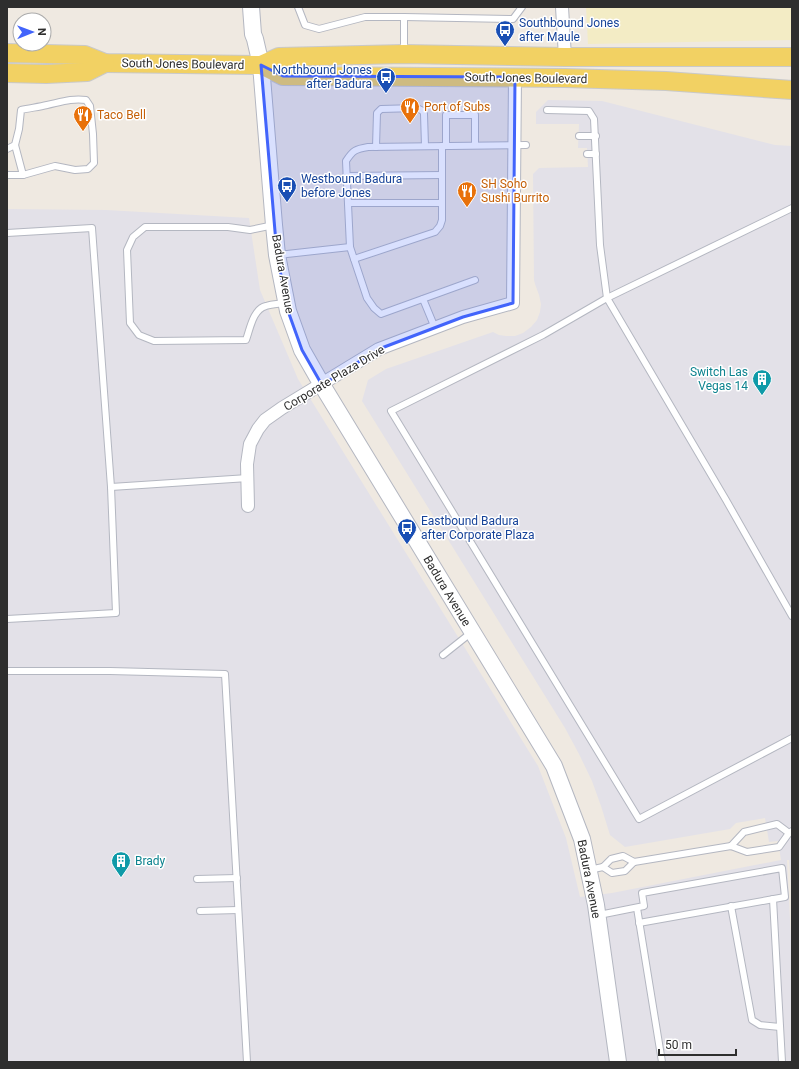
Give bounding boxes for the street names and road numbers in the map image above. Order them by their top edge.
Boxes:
street label: South Jones Boulevard [121,56,245,72]
street label: South Jones Boulevard [464,70,588,86]
street label: Badura Avenue [269,233,297,315]
street label: Corporate Plaza Drive [281,342,387,414]
street label: Badura Avenue [420,553,474,629]
street label: Badura Avenue [574,838,604,920]

